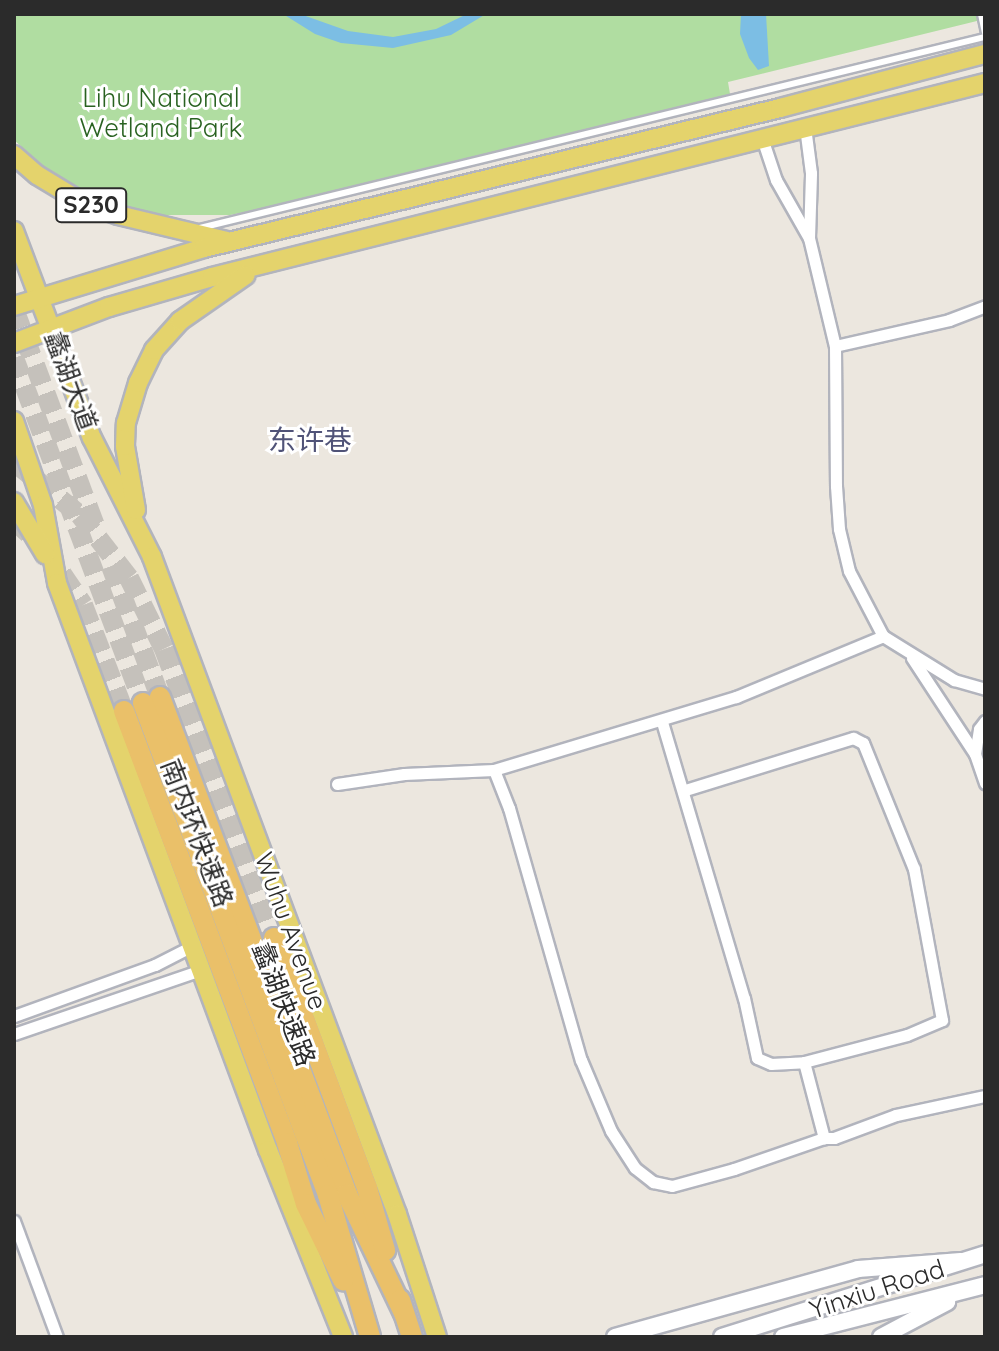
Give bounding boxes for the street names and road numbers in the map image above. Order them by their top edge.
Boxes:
road number: S230 [55,185,127,225]
street label: 蠡湖大道 [39,327,103,435]
street label: 南内环快速路 [154,755,240,911]
street label: Wuhu Avenue [248,848,334,1014]
street label: 蠡湖快速路 [246,938,322,1070]
street label: Yinxiu Road [806,1253,948,1325]

